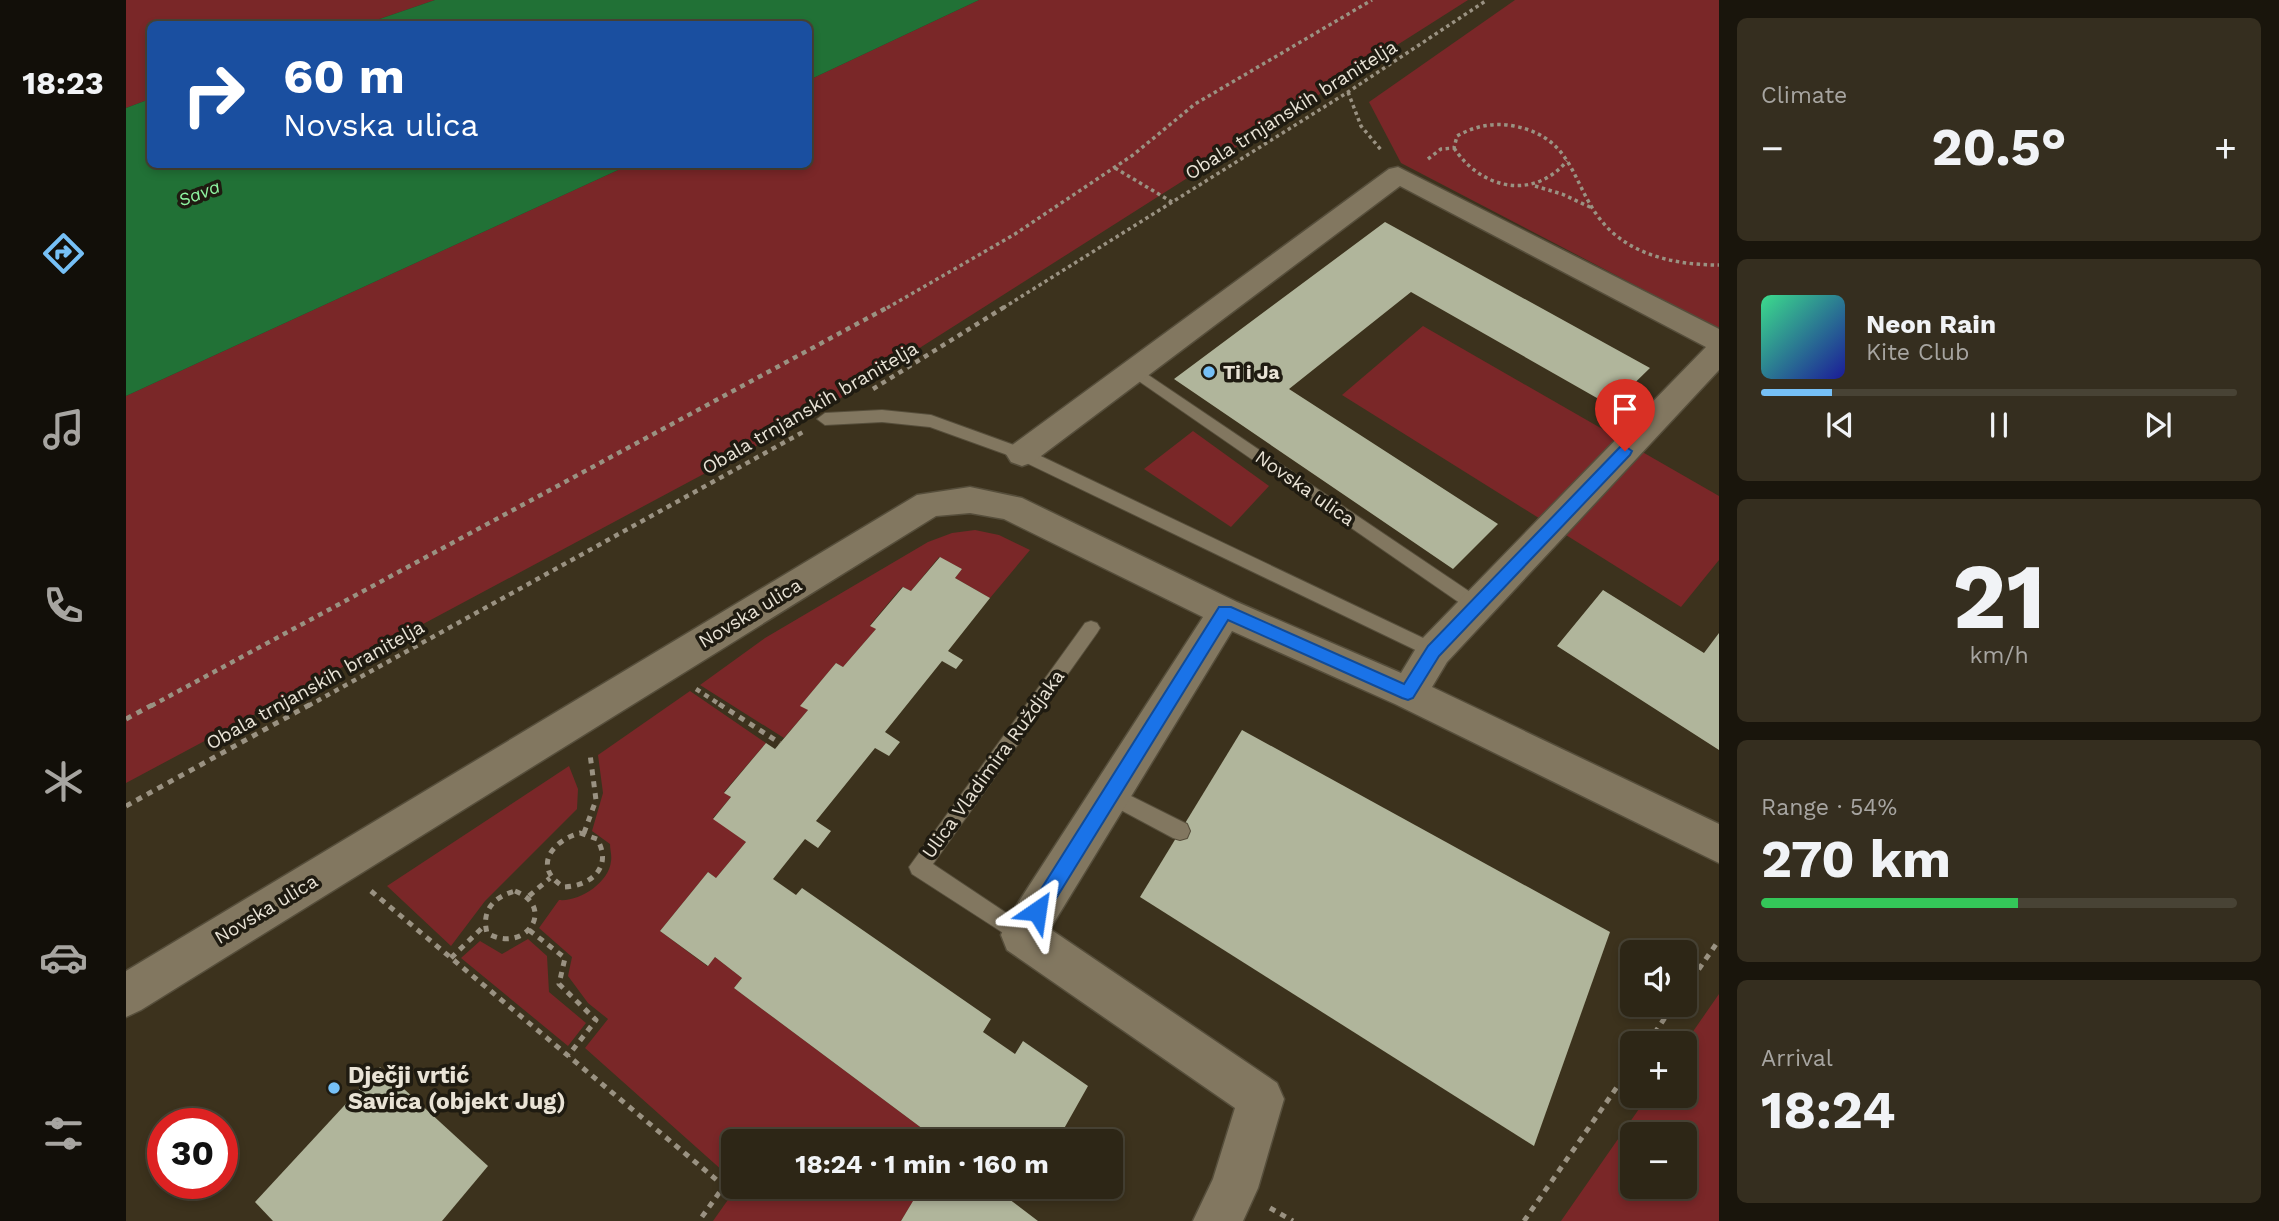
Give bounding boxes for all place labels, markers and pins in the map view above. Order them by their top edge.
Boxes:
place label: Ti i Ja [1223,361,1279,384]
marker: Ti i Ja [1201,364,1217,380]
pin [1595,379,1655,451]
place label: Dječji vrtić Savica (objekt Jug) [348,1062,566,1115]
marker: Dječji vrtić Savica (objekt Jug) [326,1080,342,1096]

